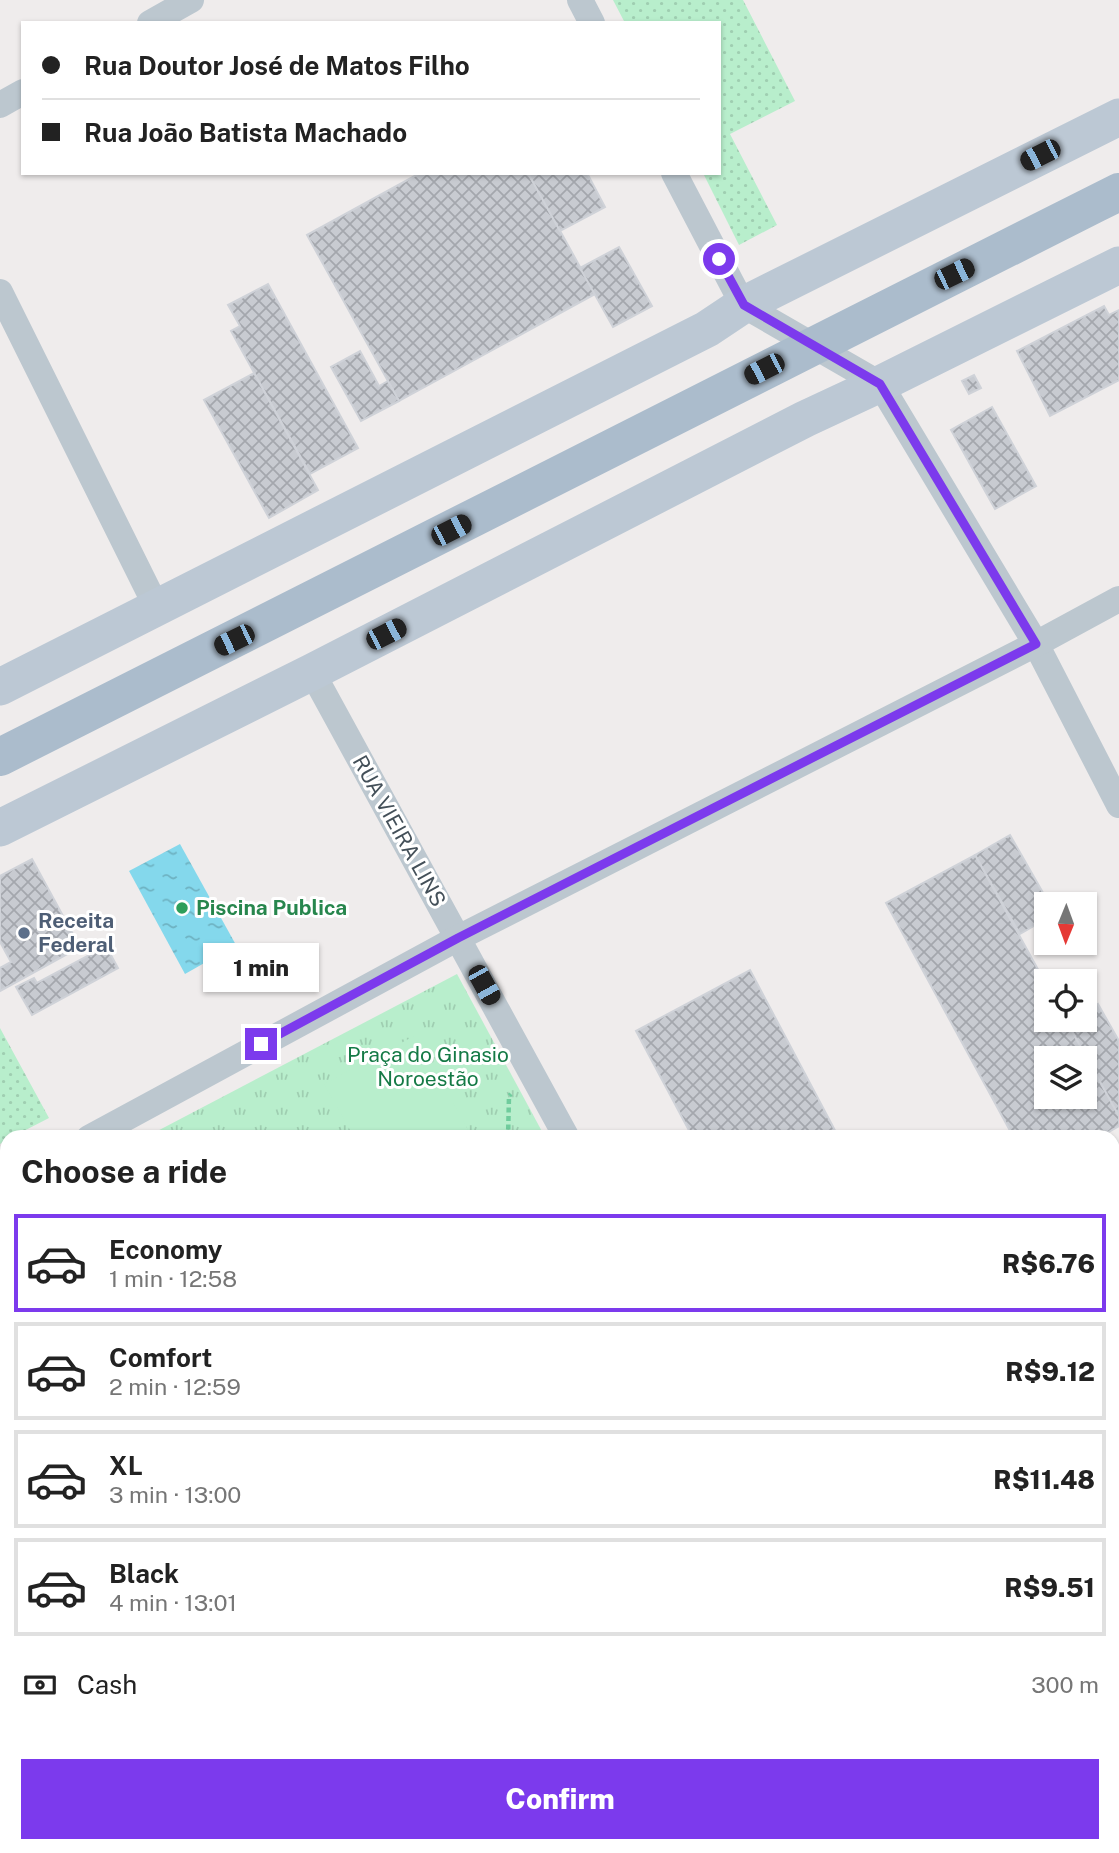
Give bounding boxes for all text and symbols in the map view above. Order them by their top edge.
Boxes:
text: Rua Doutor José de Matos Filho [84,50,470,81]
text: Rua João Batista Machado [84,117,407,148]
car [1017,136,1064,174]
route start [703,243,735,275]
car [931,255,978,293]
car [741,350,788,388]
car [428,511,475,549]
car [363,615,410,653]
car [211,621,258,659]
street label: RUA VIEIRA LINS [348,751,451,911]
north arrow [1034,892,1097,956]
map controls [1034,892,1097,1109]
place label: Piscina Publica [196,895,347,920]
marker: Piscina Publica [174,900,190,916]
place label: Receita Federal [38,908,115,957]
marker: Receita Federal [16,925,32,941]
callout: 1 min [203,942,319,992]
text: 1 min [233,954,289,981]
car [465,962,504,1008]
button: locate [1034,969,1097,1032]
route end [245,1028,277,1060]
park label: Praça do Ginasio Noroestão [347,1042,509,1091]
button: layers [1034,1046,1097,1109]
text: Choose a ride [21,1153,227,1190]
icon: car [25,1232,88,1295]
text: Economy [109,1234,222,1265]
text: R$6.76 [1002,1248,1095,1279]
text: 1 min · 12:58 [109,1265,237,1292]
icon: car [25,1340,88,1403]
text: Comfort [109,1342,212,1373]
text: R$9.12 [1005,1356,1095,1387]
text: 2 min · 12:59 [109,1373,241,1400]
icon: car [25,1448,88,1511]
text: XL [109,1450,143,1481]
text: R$11.48 [993,1464,1095,1495]
text: 3 min · 13:00 [109,1481,241,1508]
icon: car [25,1556,88,1619]
text: Black [109,1558,179,1589]
text: R$9.51 [1004,1572,1095,1603]
text: 4 min · 13:01 [109,1589,237,1616]
icon: cash [21,1666,59,1704]
text: Cash [77,1669,137,1700]
text: 300 m [1031,1671,1099,1698]
button: Confirm [21,1759,1099,1839]

